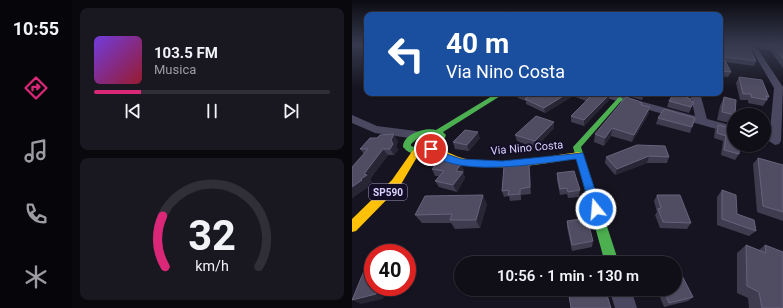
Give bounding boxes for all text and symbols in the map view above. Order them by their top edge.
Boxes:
text: 10:55 [13,18,59,39]
text: 40 m [446,27,509,60]
icon: left [380,28,432,80]
text: 103.5 FM [154,44,218,62]
text: Via Nino Costa [446,61,565,82]
text: Musica [154,62,196,77]
icon: directions [22,74,50,102]
icon: previous [122,100,144,122]
icon: pause [201,100,223,122]
icon: next [280,100,302,122]
map controls [727,108,771,152]
button: layers [727,108,771,152]
pin [414,132,448,166]
icon: music [22,137,50,165]
icon: arrive [420,138,442,160]
street label: Via Nino Costa [490,138,564,158]
road number: SP590 [369,184,407,200]
position arrow [575,188,617,230]
icon: phone [22,200,50,228]
text: 32 [188,211,236,260]
speed limit sign: 40 [364,244,416,296]
text: km/h [195,258,229,274]
icon: climate [22,263,50,291]
text: 10:56 · 1 min · 130 m [497,267,639,285]

